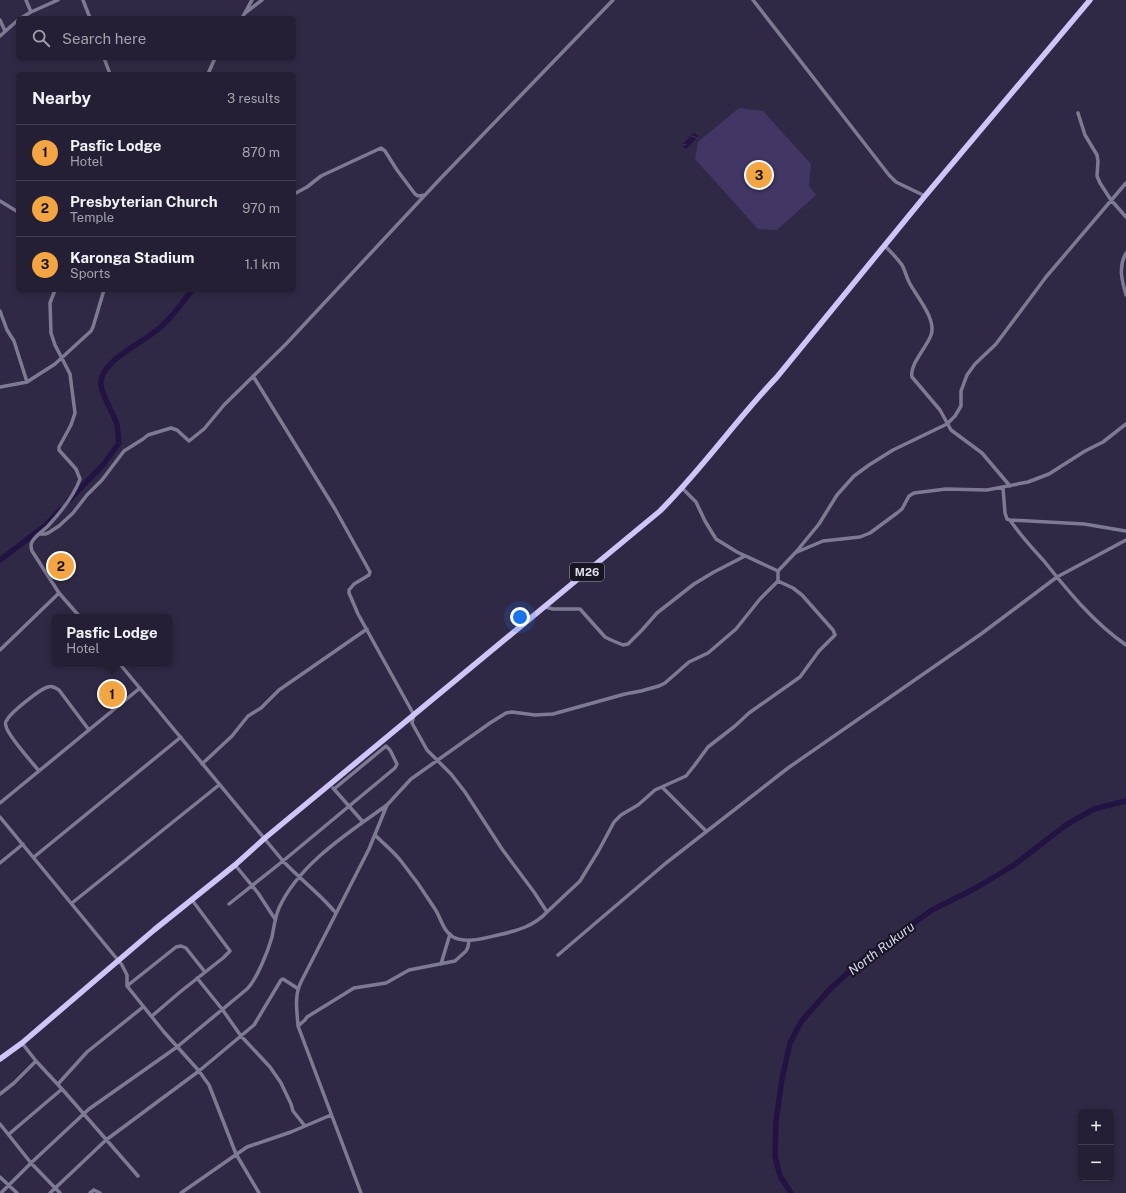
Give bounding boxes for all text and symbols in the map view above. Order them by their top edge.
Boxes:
search box [16,16,296,60]
icon: search [30,27,52,49]
text: Search here [62,30,146,47]
text: Nearby [32,88,91,108]
text: 3 results [227,91,280,106]
text: Pasfic Lodge [70,137,161,154]
text: 1 [42,145,48,160]
text: 870 m [242,145,280,160]
text: Hotel [70,154,103,169]
pin: 3 [746,160,772,190]
text: Presbyterian Church [70,193,218,210]
text: 2 [41,201,49,216]
text: 970 m [242,201,280,216]
text: Temple [70,210,114,225]
text: Karonga Stadium [70,249,194,266]
text: 3 [41,257,49,272]
text: 1.1 km [245,257,280,272]
text: Sports [70,266,110,281]
pin: 2 [48,551,74,581]
road number: M26 [570,563,604,581]
your location [510,607,530,627]
popup [52,614,172,666]
text: Pasfic Lodge [66,624,158,641]
text: Hotel [66,641,99,656]
pin: 1 [99,679,125,709]
water label: North Rukuru [845,919,917,978]
map controls [1078,1109,1114,1181]
button: + [1078,1109,1114,1145]
button: − [1078,1145,1114,1181]

